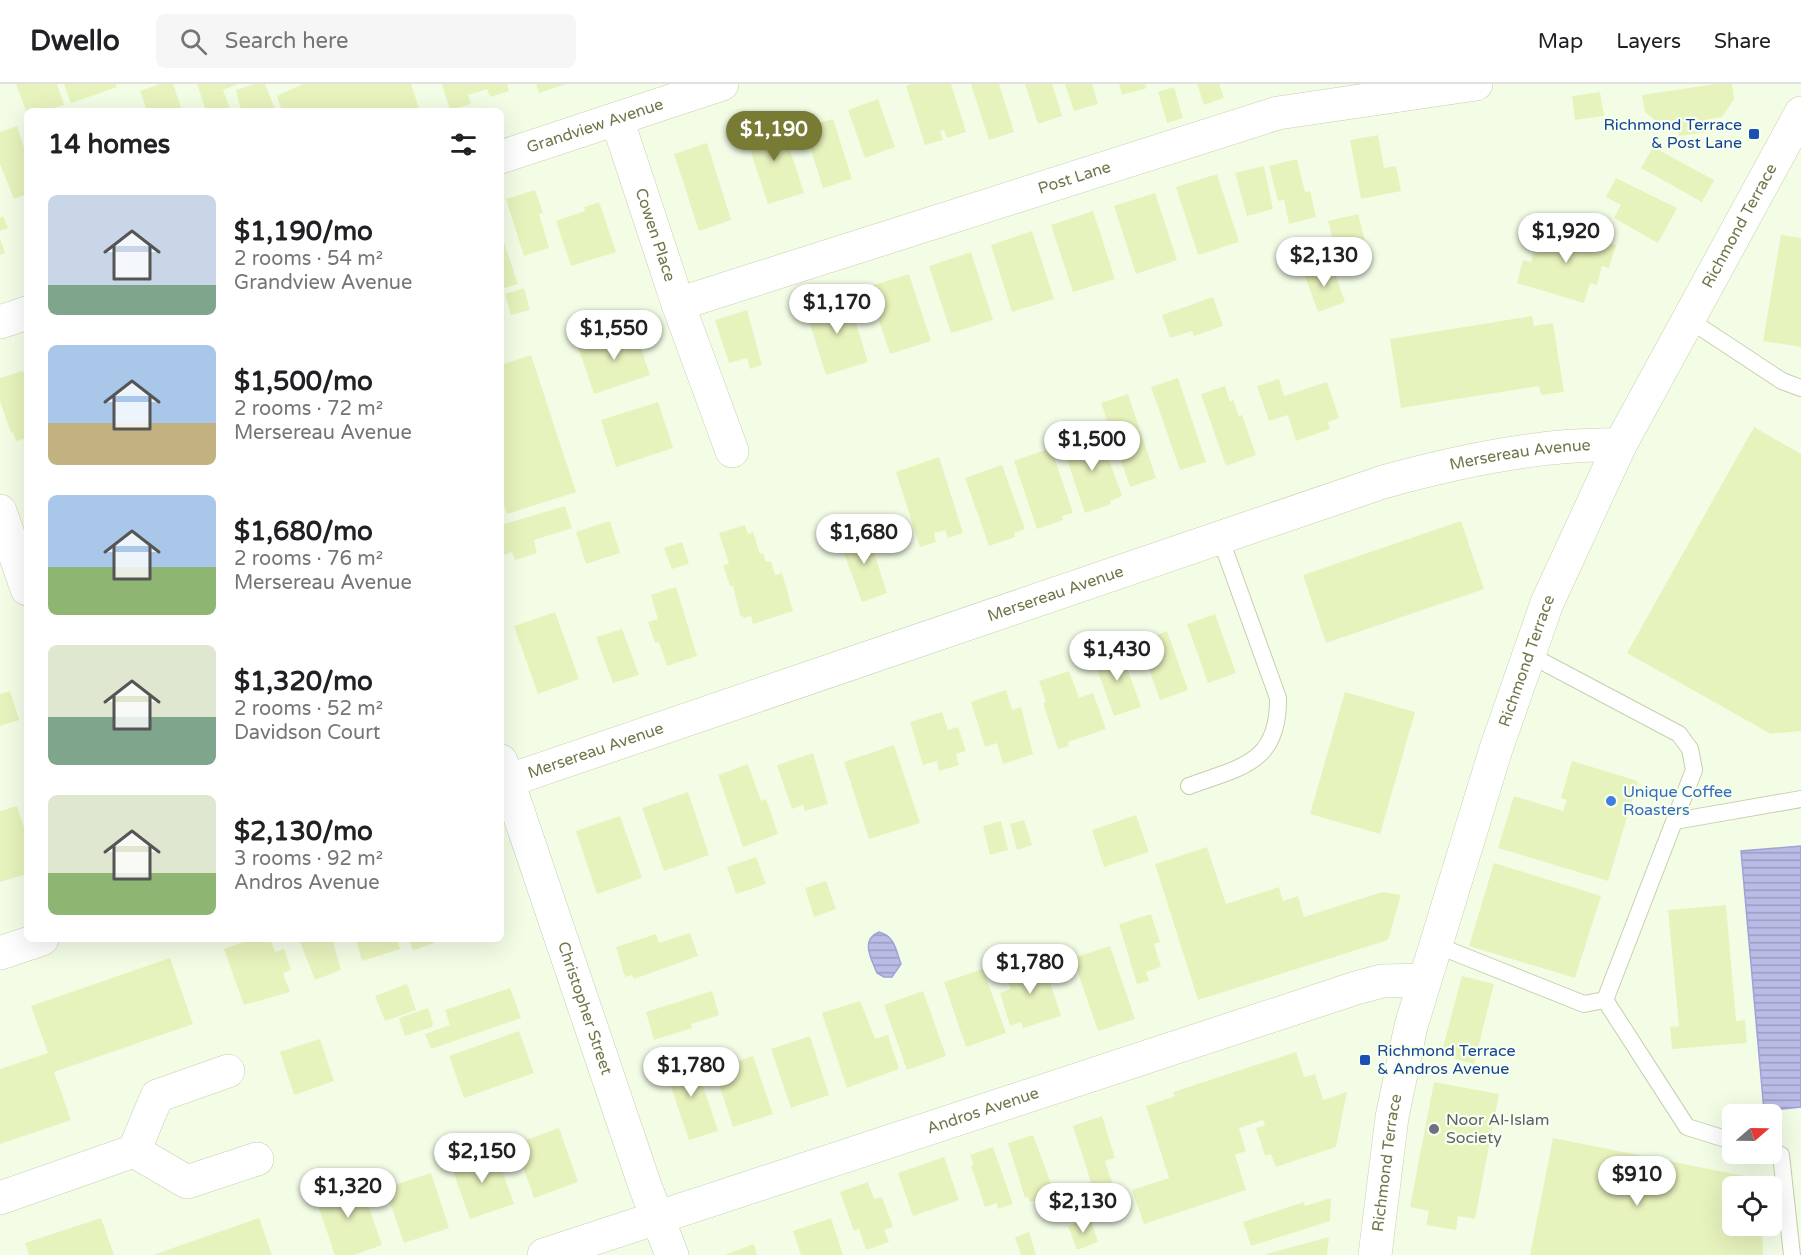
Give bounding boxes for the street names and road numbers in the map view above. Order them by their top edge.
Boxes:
street label: Grandview Avenue [524,94,666,158]
street label: Post Lane [1036,157,1113,199]
street label: Richmond Terrace [1697,160,1781,292]
street label: Cowen Place [630,186,680,284]
street label: Mersereau Avenue [1448,435,1591,475]
street label: Mersereau Avenue [985,561,1126,626]
street label: Richmond Terrace [1494,592,1559,730]
street label: Mersereau Avenue [525,718,666,783]
street label: Christopher Street [553,939,617,1077]
street label: Andros Avenue [924,1083,1041,1138]
street label: Richmond Terrace [1368,1092,1407,1233]

